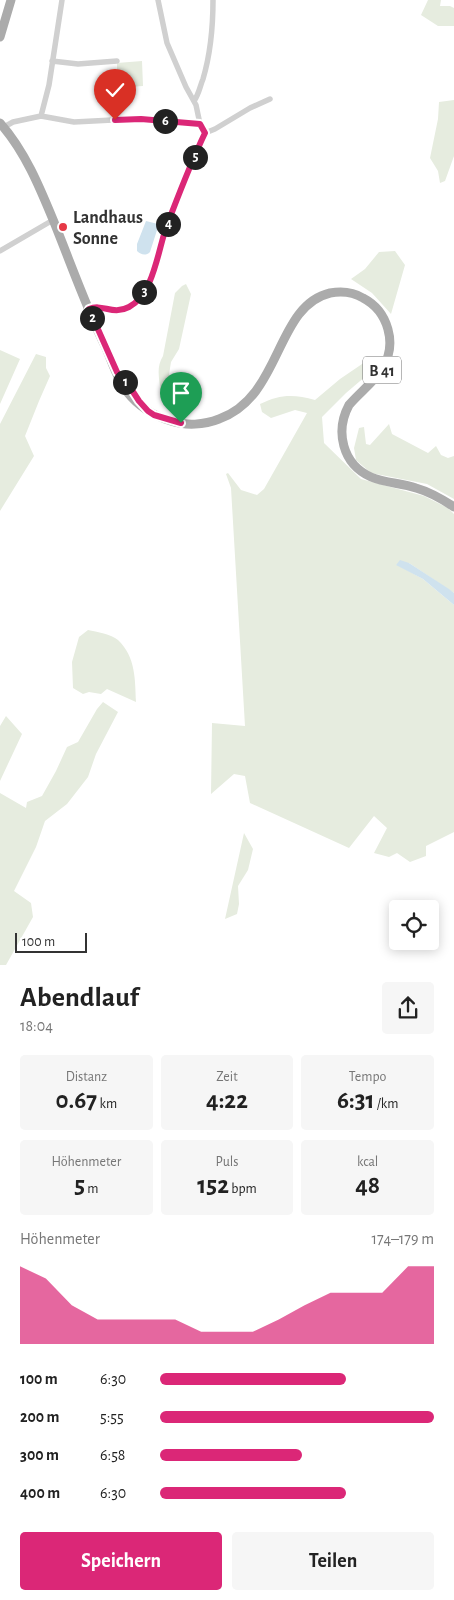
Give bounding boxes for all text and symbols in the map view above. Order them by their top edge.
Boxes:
pin [94,69,136,120]
icon: check [101,76,129,104]
pin: 6 [152,108,178,134]
text: 6 [162,114,169,128]
pin: 5 [182,144,208,170]
text: 5 [192,150,199,164]
place label: Landhaus Sonne [73,209,143,248]
pin: 4 [156,212,180,236]
text: 4 [165,217,172,231]
marker: Landhaus Sonne [57,221,69,233]
pin: 3 [132,280,156,304]
text: 3 [141,285,148,299]
pin: 2 [80,306,104,330]
text: 2 [89,311,96,325]
road number: B 41 [363,356,401,384]
pin: 1 [112,370,138,394]
pin [160,372,202,423]
text: 1 [123,375,128,389]
icon: arrive [167,379,195,407]
map controls [389,900,439,950]
button: locate [389,900,439,950]
scale bar [15,930,88,953]
text: 100 m [22,935,55,949]
button: share [382,982,434,1034]
text: Abendlauf [20,984,139,1012]
text: 18:04 [20,1018,53,1034]
text: Distanz [66,1070,107,1084]
text: Zeit [216,1070,238,1084]
text: Tempo [349,1070,386,1084]
text: 0.67 [56,1088,97,1113]
text: 4:22 [206,1088,248,1113]
text: 6:31 [337,1088,374,1113]
text: km [97,1097,117,1111]
text: /km [374,1097,398,1111]
text: Höhenmeter [51,1155,121,1169]
text: Puls [216,1155,238,1169]
text: kcal [357,1155,378,1169]
text: 5 [74,1173,85,1198]
text: 152 [197,1173,229,1198]
text: 48 [355,1173,380,1198]
text: m [85,1182,98,1196]
text: bpm [229,1182,257,1196]
text: Höhenmeter [20,1231,100,1247]
text: 174–179 m [371,1231,434,1247]
text: 100 m [20,1371,58,1387]
text: 6:30 [100,1371,126,1387]
text: 200 m [20,1409,60,1425]
text: 5:55 [100,1409,124,1425]
text: 300 m [20,1447,59,1463]
text: 6:58 [100,1447,125,1463]
text: 400 m [20,1485,60,1501]
text: 6:30 [100,1485,126,1501]
button: Speichern [20,1532,222,1590]
button: Teilen [232,1532,434,1590]

